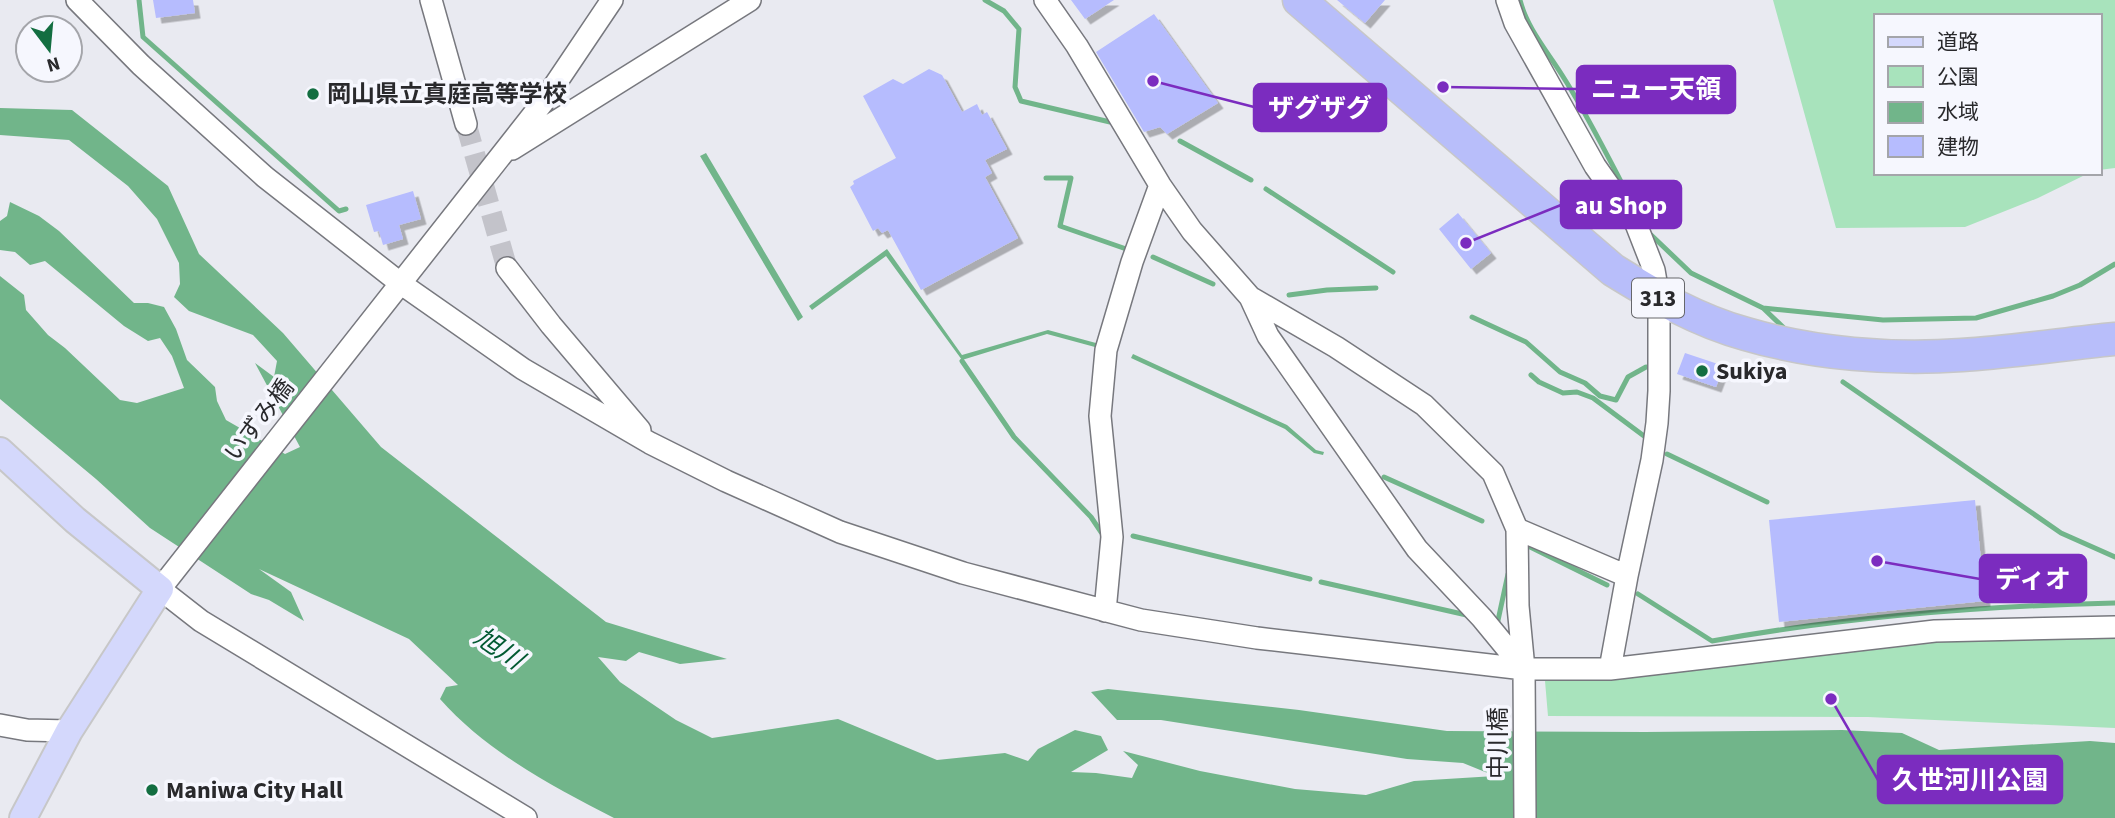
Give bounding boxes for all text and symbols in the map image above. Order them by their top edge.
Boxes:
north arrow [14,14,84,84]
legend [1874,14,2101,175]
text: 道路 [1937,27,1979,57]
text: N [43,49,63,79]
text: 公園 [1937,62,1979,92]
callout: ニュー天領 [1577,66,1735,113]
text: ニュー天領 [1591,71,1721,108]
place label: 岡山県立真庭高等学校 [327,77,567,112]
callout: ザグザグ [1254,84,1386,131]
marker: 岡山県立真庭高等学校 [305,86,321,102]
text: ザグザグ [1268,90,1372,127]
text: 水域 [1937,97,1979,127]
text: 建物 [1937,132,1979,162]
callout: au Shop [1561,181,1681,228]
text: au Shop [1575,187,1667,224]
road number: 313 [1632,278,1684,318]
place label: Sukiya [1716,354,1787,389]
marker: Sukiya [1694,363,1710,379]
street label: いずみ橋 [216,372,303,469]
callout: ディオ [1980,555,2086,602]
text: ディオ [1995,561,2071,598]
water label: 旭川 [467,619,533,680]
street label: 中川橋 [1481,707,1516,779]
callout: 久世河川公園 [1878,756,2062,803]
text: 久世河川公園 [1892,762,2048,799]
place label: Maniwa City Hall [166,773,343,808]
marker: Maniwa City Hall [144,782,160,798]

